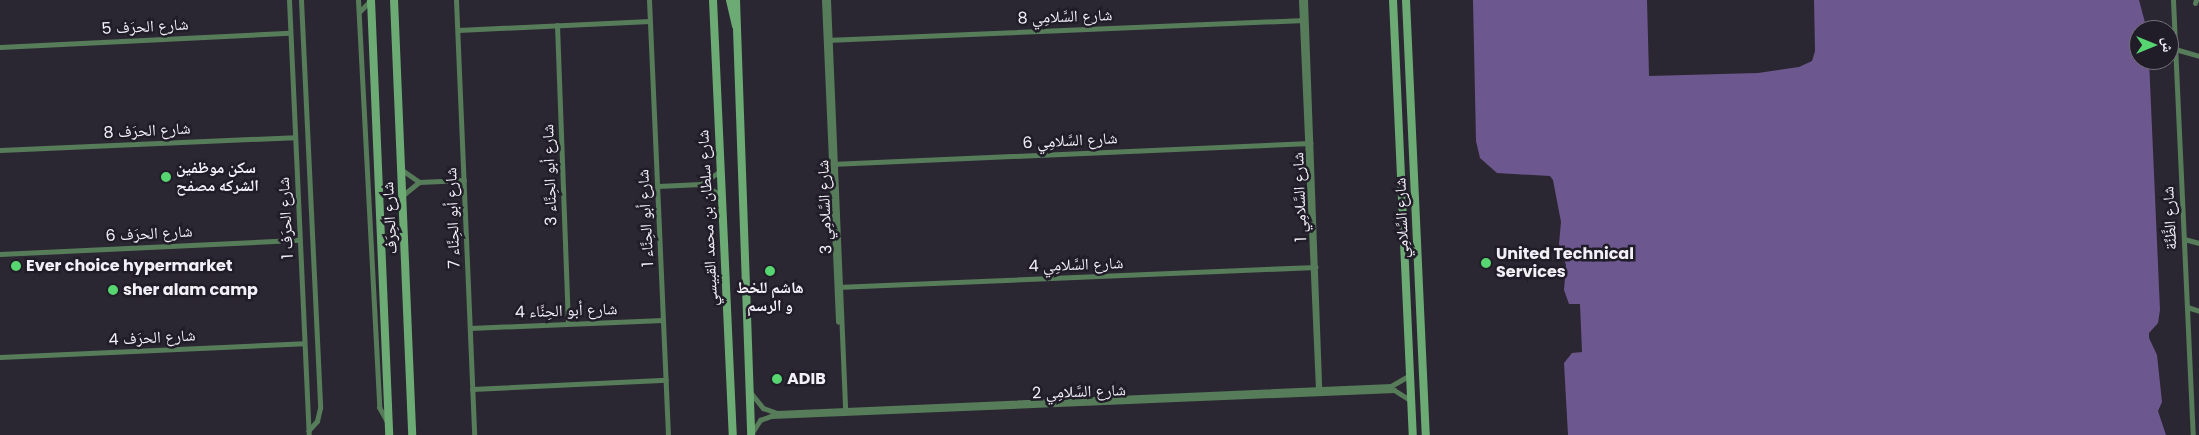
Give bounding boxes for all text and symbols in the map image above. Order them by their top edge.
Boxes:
street label: شارع السَّلامِي 8 [1017,6,1113,28]
street label: شارع الحرَف 5 [101,15,189,39]
north arrow [2129,20,2179,70]
text: ش [2158,38,2178,52]
street label: شارع الحرَف 8 [103,119,191,143]
street label: شارع أبو الحِنَّاء 3 [539,124,561,226]
street label: شارع سلطان بن محمد القبيسي [694,129,722,307]
street label: شارع السَّلامِي 6 [1022,129,1118,153]
street label: شارع السَّلامِي 1 [1289,152,1311,242]
place label: سكن موظفين الشركه مصفح [176,158,259,196]
street label: شارع السَّلامِي 3 [814,160,836,254]
street label: شارع أبو الحِنَّاء 7 [442,167,464,269]
street label: شارع أبو الحِنَّاء 1 [634,169,658,267]
marker: سكن موظفين الشركه مصفح [160,171,172,183]
street label: شارع الحرَف 1 [274,177,298,259]
street label: شارع السَّلامِي [1391,177,1413,259]
street label: شارع الحِرَف [379,181,401,255]
street label: شارع الظَّنَّة [2159,186,2181,250]
street label: شارع الحرَف 6 [105,222,193,246]
place label: United Technical Services [1496,244,1634,282]
street label: شارع السَّلامِي 4 [1028,254,1124,276]
place label: Ever choice hypermarket [26,256,232,276]
marker: United Technical Services [1480,257,1492,269]
marker: Ever choice hypermarket [10,260,22,272]
marker: هاشم للخط و الرسم [764,265,776,277]
place label: هاشم للخط و الرسم [736,278,804,316]
place label: sher alam camp [123,280,258,300]
marker: sher alam camp [107,284,119,296]
street label: شارع أبو الحِنَّاء 4 [514,300,618,322]
street label: شارع الحرَف 4 [108,326,196,350]
place label: ADIB [787,369,826,389]
marker: ADIB [771,373,783,385]
street label: شارع السَّلامِي 2 [1032,381,1126,403]

